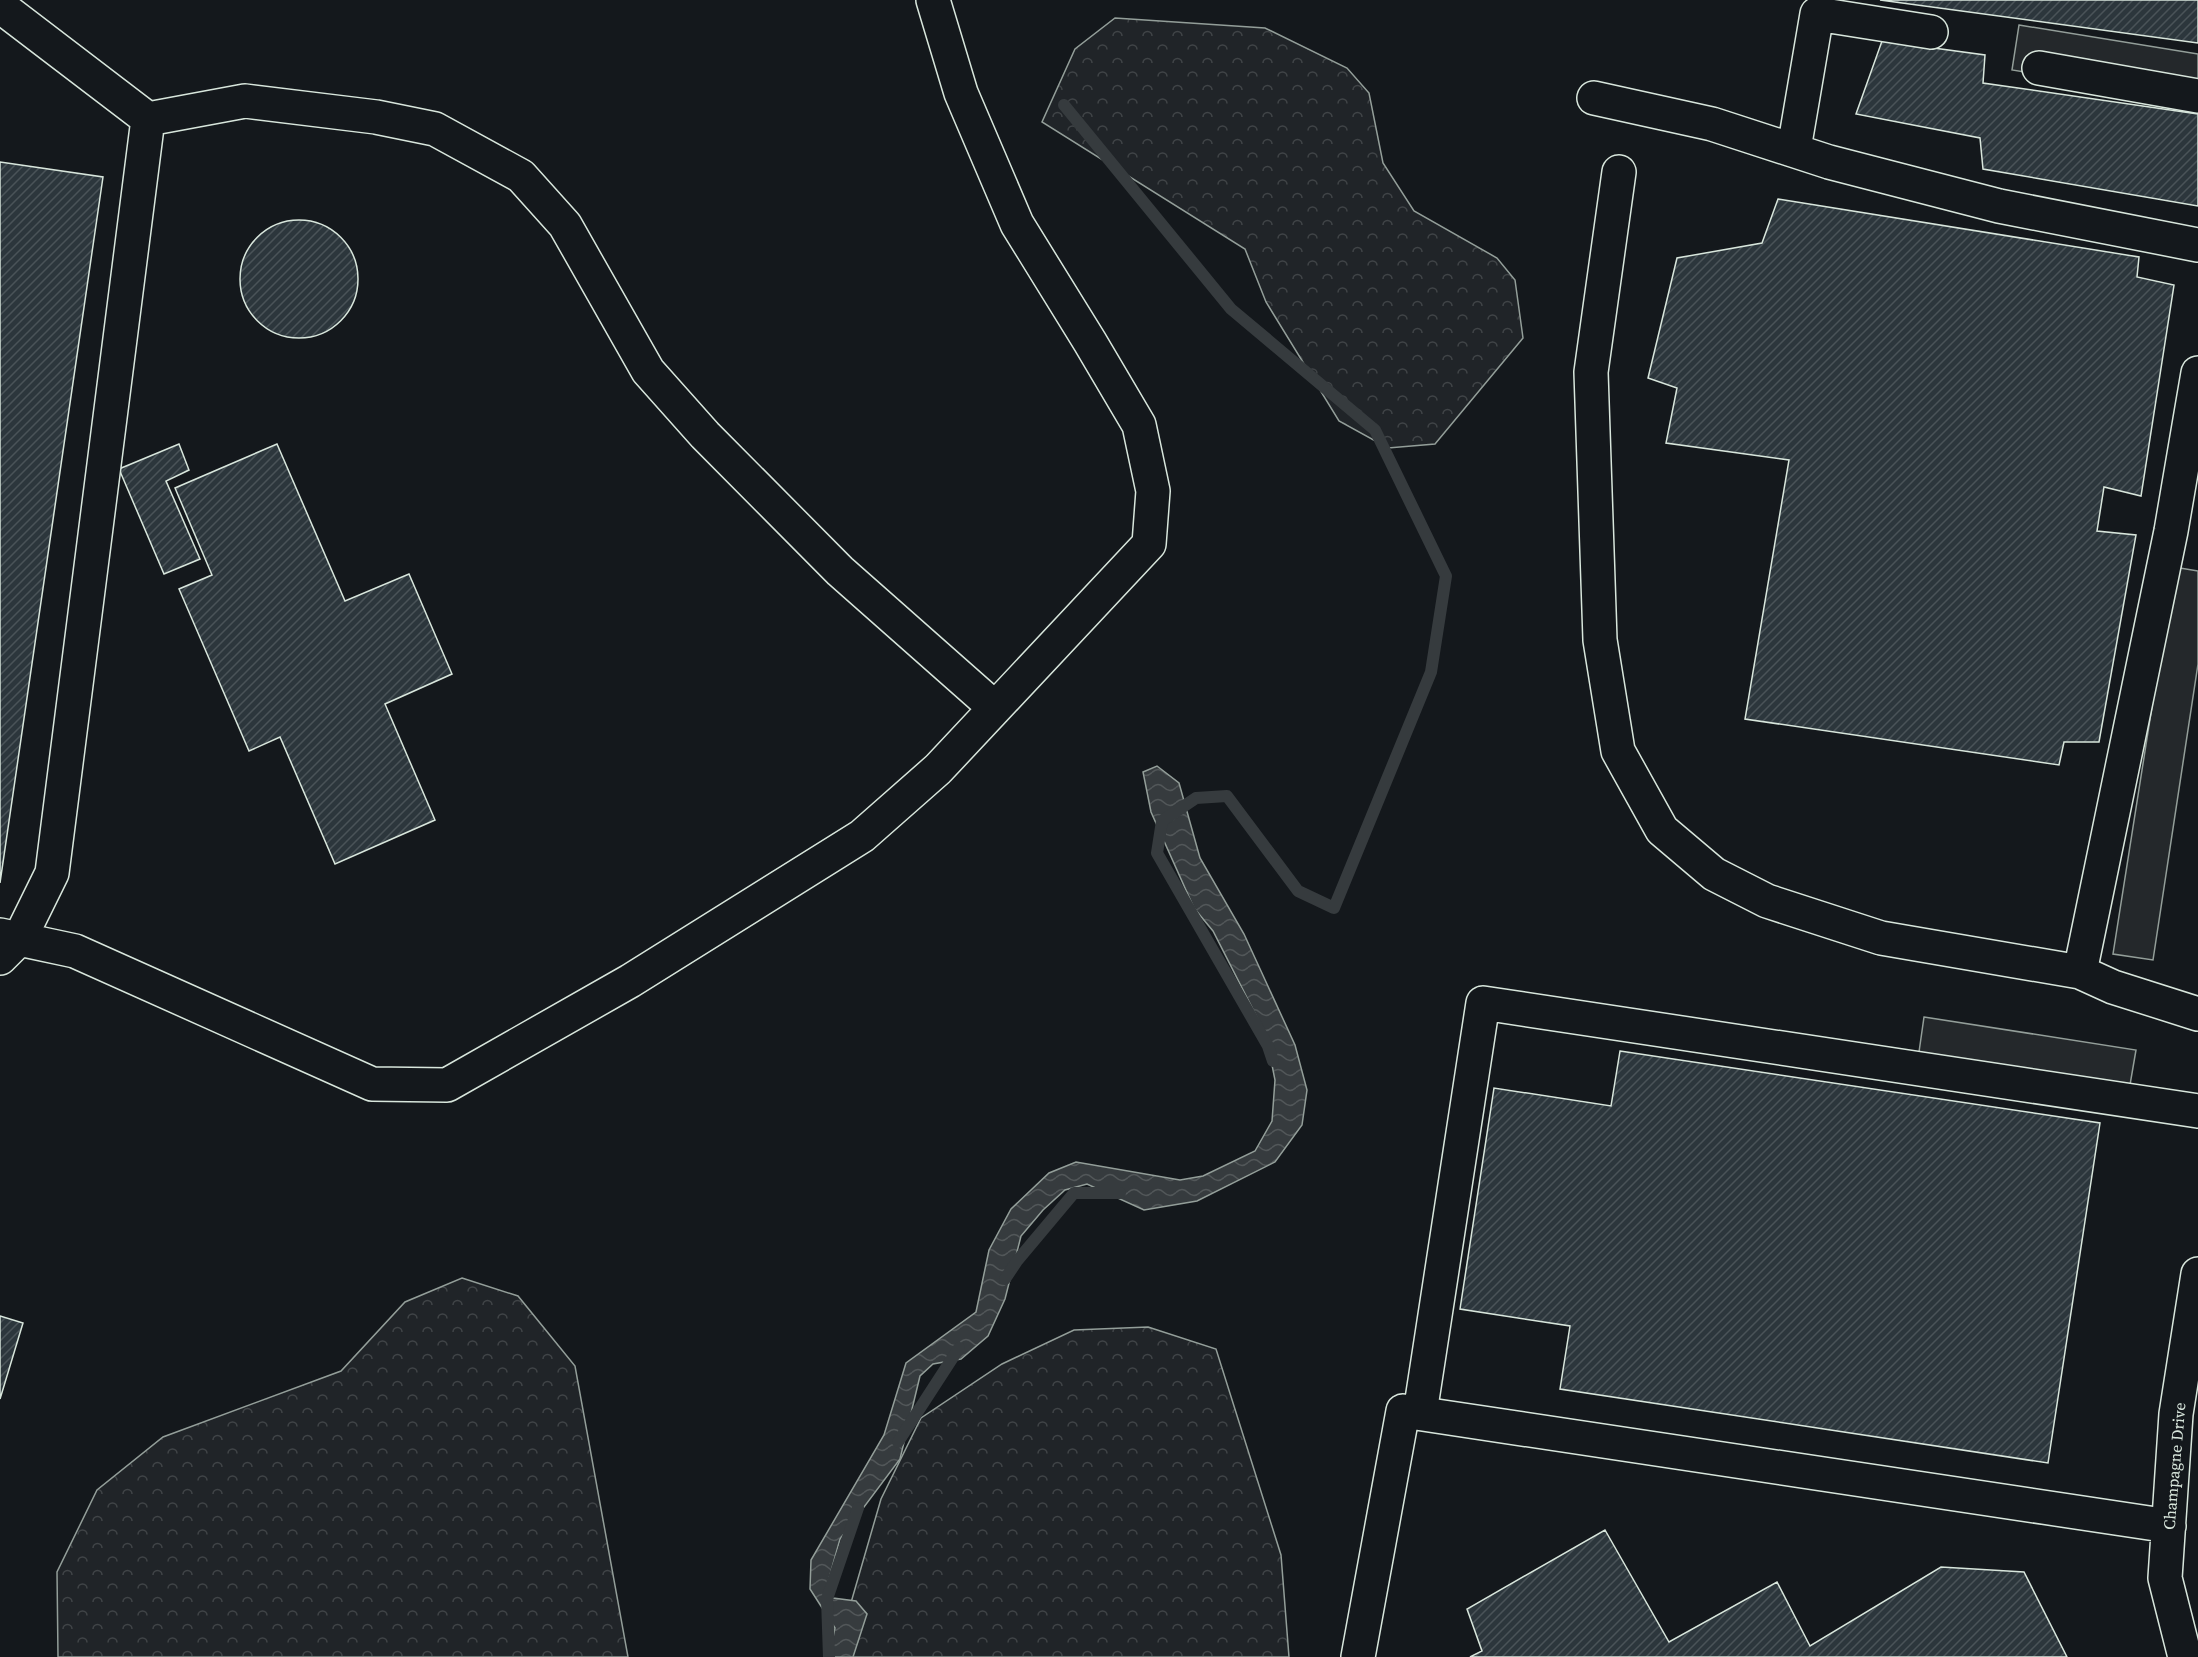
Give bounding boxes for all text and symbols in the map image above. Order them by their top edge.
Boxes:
street label: Champagne Drive [2157,1401,2191,1531]

